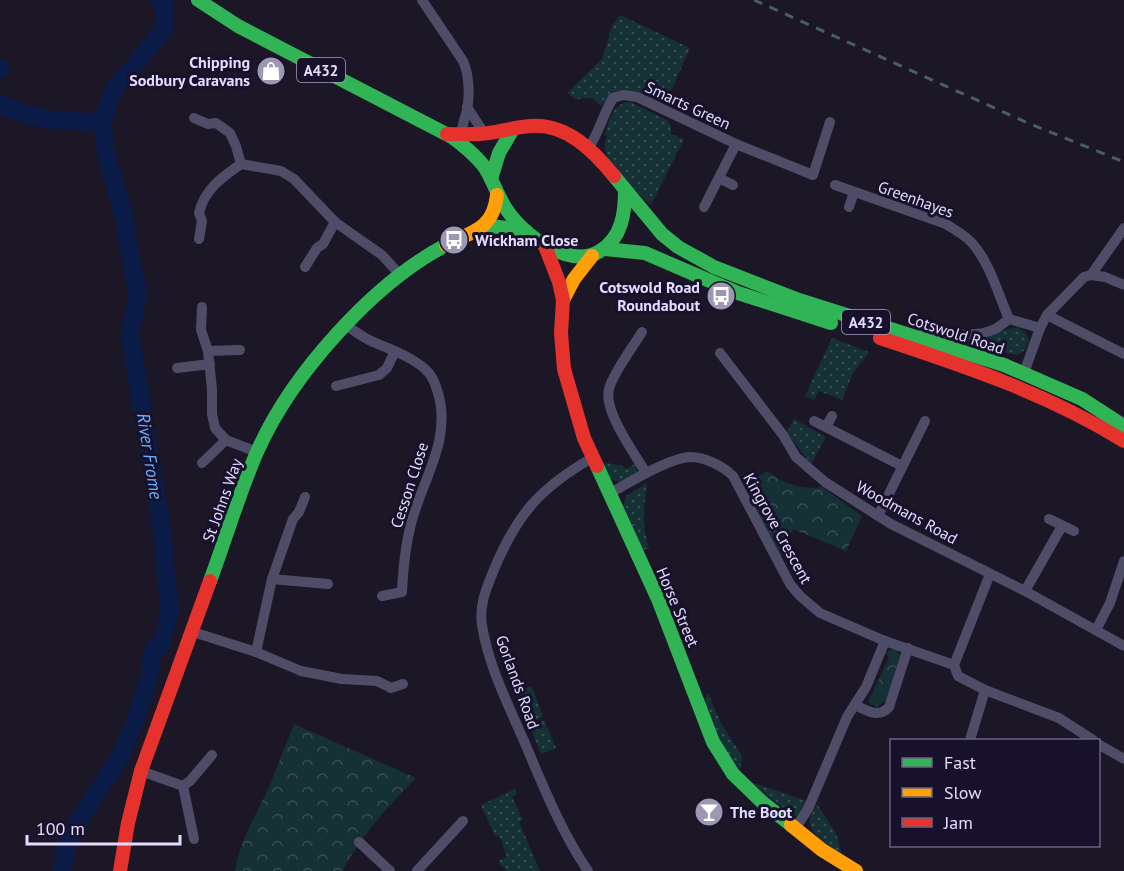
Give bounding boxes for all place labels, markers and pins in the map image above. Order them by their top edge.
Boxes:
place label: Chipping Sodbury Caravans [129,52,250,90]
shop icon: Chipping Sodbury Caravans [255,55,287,87]
bus stop icon: Wickham Close [438,224,470,256]
place label: Wickham Close [475,230,578,250]
place label: Cotswold Road Roundabout [599,277,700,315]
bus stop icon: Cotswold Road Roundabout [705,280,737,312]
bar icon: The Boot [693,796,725,828]
place label: The Boot [730,802,793,822]

